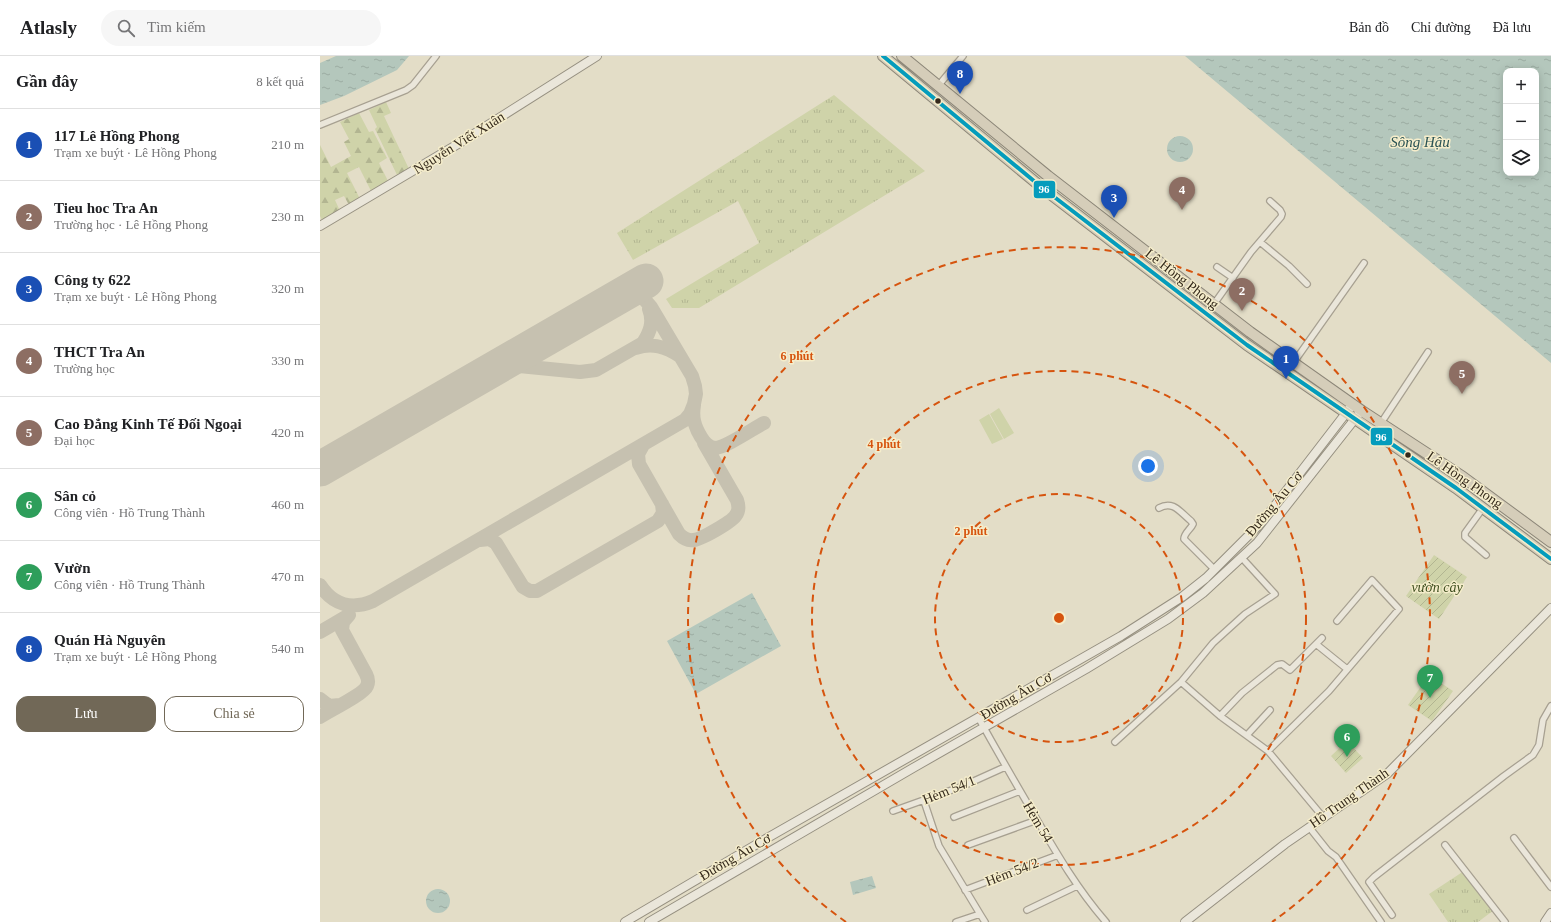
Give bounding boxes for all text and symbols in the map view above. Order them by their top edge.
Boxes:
search box [101,10,381,46]
text: Atlasly [20,17,77,38]
icon: search [115,17,137,39]
text: Tìm kiếm [147,19,206,35]
text: Bản đồ [1349,20,1389,35]
text: Chỉ đường [1411,20,1471,35]
text: Đã lưu [1493,20,1531,35]
pin: 8 [947,61,973,94]
map controls [1503,68,1539,176]
button: + [1503,68,1539,104]
text: Gần đây [16,72,78,91]
text: 8 kết quả [256,74,304,89]
unlabelled marker [933,96,943,106]
button: − [1503,104,1539,140]
street label: Nguyễn Viết Xuân [411,109,507,177]
text: 117 Lê Hồng Phong [54,128,179,144]
water label: Sông Hậu [1390,134,1450,150]
text: 1 [26,137,32,152]
text: 210 m [271,137,304,152]
button: layers [1503,140,1539,176]
text: Trạm xe buýt · Lê Hồng Phong [54,145,217,160]
pin: 4 [1169,177,1195,210]
line badge: 96 [1033,180,1056,199]
text: 96 [1039,183,1050,195]
pin: 3 [1101,185,1127,218]
text: Tieu hoc Tra An [54,200,158,216]
text: 2 [26,209,32,224]
text: 230 m [271,209,304,224]
text: Trường học · Lê Hồng Phong [54,217,208,232]
street label: Lê Hồng Phong [1142,246,1222,312]
text: Công ty 622 [54,272,131,288]
pin: 2 [1229,278,1255,311]
text: 3 [26,281,32,296]
text: 320 m [271,281,304,296]
text: Trạm xe buýt · Lê Hồng Phong [54,289,217,304]
text: THCT Tra An [54,344,145,360]
pin: 1 [1273,346,1299,379]
text: 6 phút [780,349,814,363]
text: 4 [26,353,32,368]
text: 330 m [271,353,304,368]
text: Trường học [54,361,115,376]
pin: 5 [1449,361,1475,394]
text: Cao Đẳng Kinh Tế Đối Ngoại [54,416,242,432]
text: 5 [26,425,32,440]
text: 420 m [271,425,304,440]
line badge: 96 [1370,427,1393,446]
text: 96 [1376,431,1387,443]
text: Đại học [54,433,95,448]
text: 4 phút [867,437,901,451]
street label: Lê Hồng Phong [1424,448,1506,512]
unlabelled marker [1403,450,1413,460]
your location [1138,456,1158,476]
street label: Đường Âu Cơ [1242,467,1306,539]
text: Sân cỏ [54,488,96,504]
text: 6 [26,497,32,512]
text: 460 m [271,497,304,512]
text: Công viên · Hồ Trung Thành [54,505,205,520]
text: 2 phút [954,524,988,538]
text: Vườn [54,560,90,576]
text: 7 [26,569,32,584]
text: 470 m [271,569,304,584]
text: Công viên · Hồ Trung Thành [54,577,205,592]
park label: vườn cây [1411,580,1463,595]
centre of rings [1052,611,1066,625]
text: Quán Hà Nguyên [54,632,166,648]
text: 8 [26,641,32,656]
text: 540 m [271,641,304,656]
text: Trạm xe buýt · Lê Hồng Phong [54,649,217,664]
pin: 7 [1417,665,1443,698]
street label: Đường Âu Cơ [977,668,1055,722]
button: Lưu [16,696,156,732]
button: Chia sẻ [164,696,304,732]
pin: 6 [1334,724,1360,757]
street label: Hồ Trung Thành [1307,765,1391,831]
street label: Hẻm 54/1 [920,773,978,807]
street label: Hẻm 54 [1020,799,1056,845]
street label: Đường Âu Cơ [696,829,774,883]
street label: Hẻm 54/2 [983,855,1041,889]

